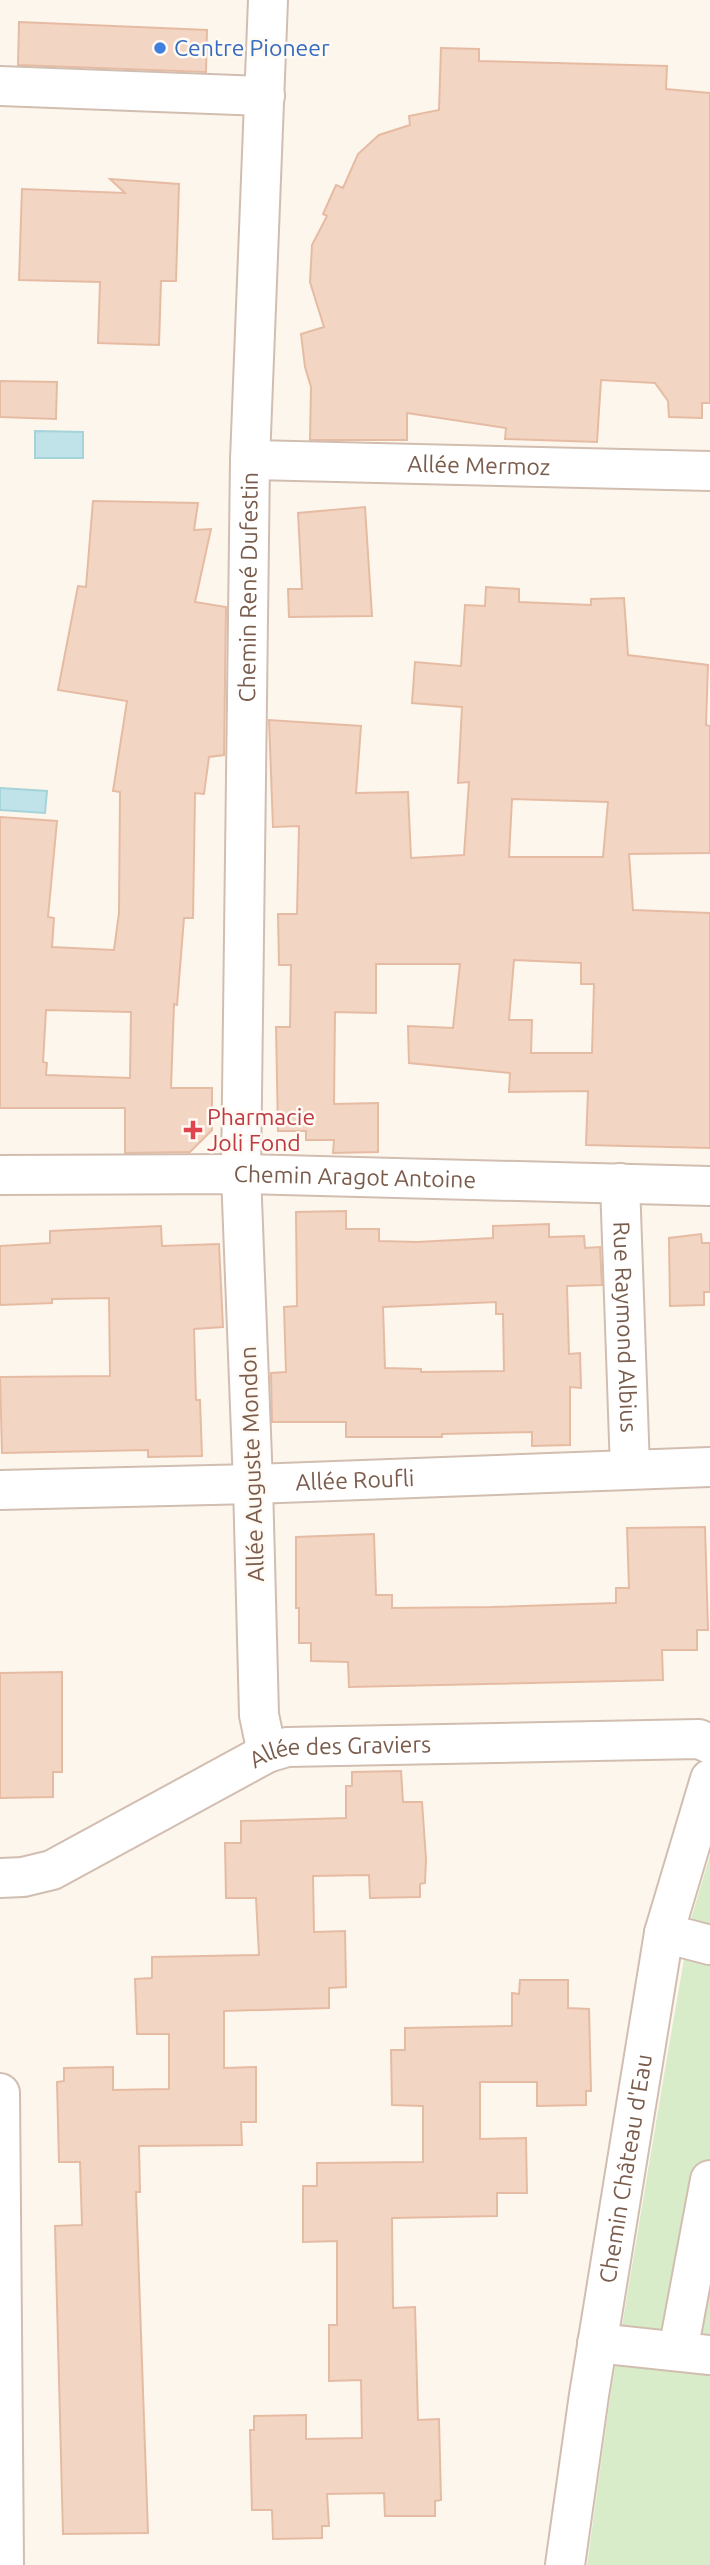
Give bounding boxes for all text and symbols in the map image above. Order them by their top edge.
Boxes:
place label: Centre Pioneer [174,35,330,60]
marker: Centre Pioneer [152,40,168,56]
street label: Allée Mermoz [407,451,551,479]
street label: Chemin René Dufestin [234,472,262,703]
place label: Pharmacie Joli Fond [207,1104,315,1155]
marker: Pharmacie Joli Fond [185,1122,201,1138]
street label: Chemin Aragot Antoine [234,1161,476,1192]
street label: Rue Raymond Albius [609,1221,642,1433]
street label: Allée Auguste Mondon [235,1346,268,1582]
street label: Allée Roufli [295,1465,415,1494]
street label: Allée des Graviers [245,1731,431,1772]
street label: Chemin Château d'Eau [594,2052,656,2285]

